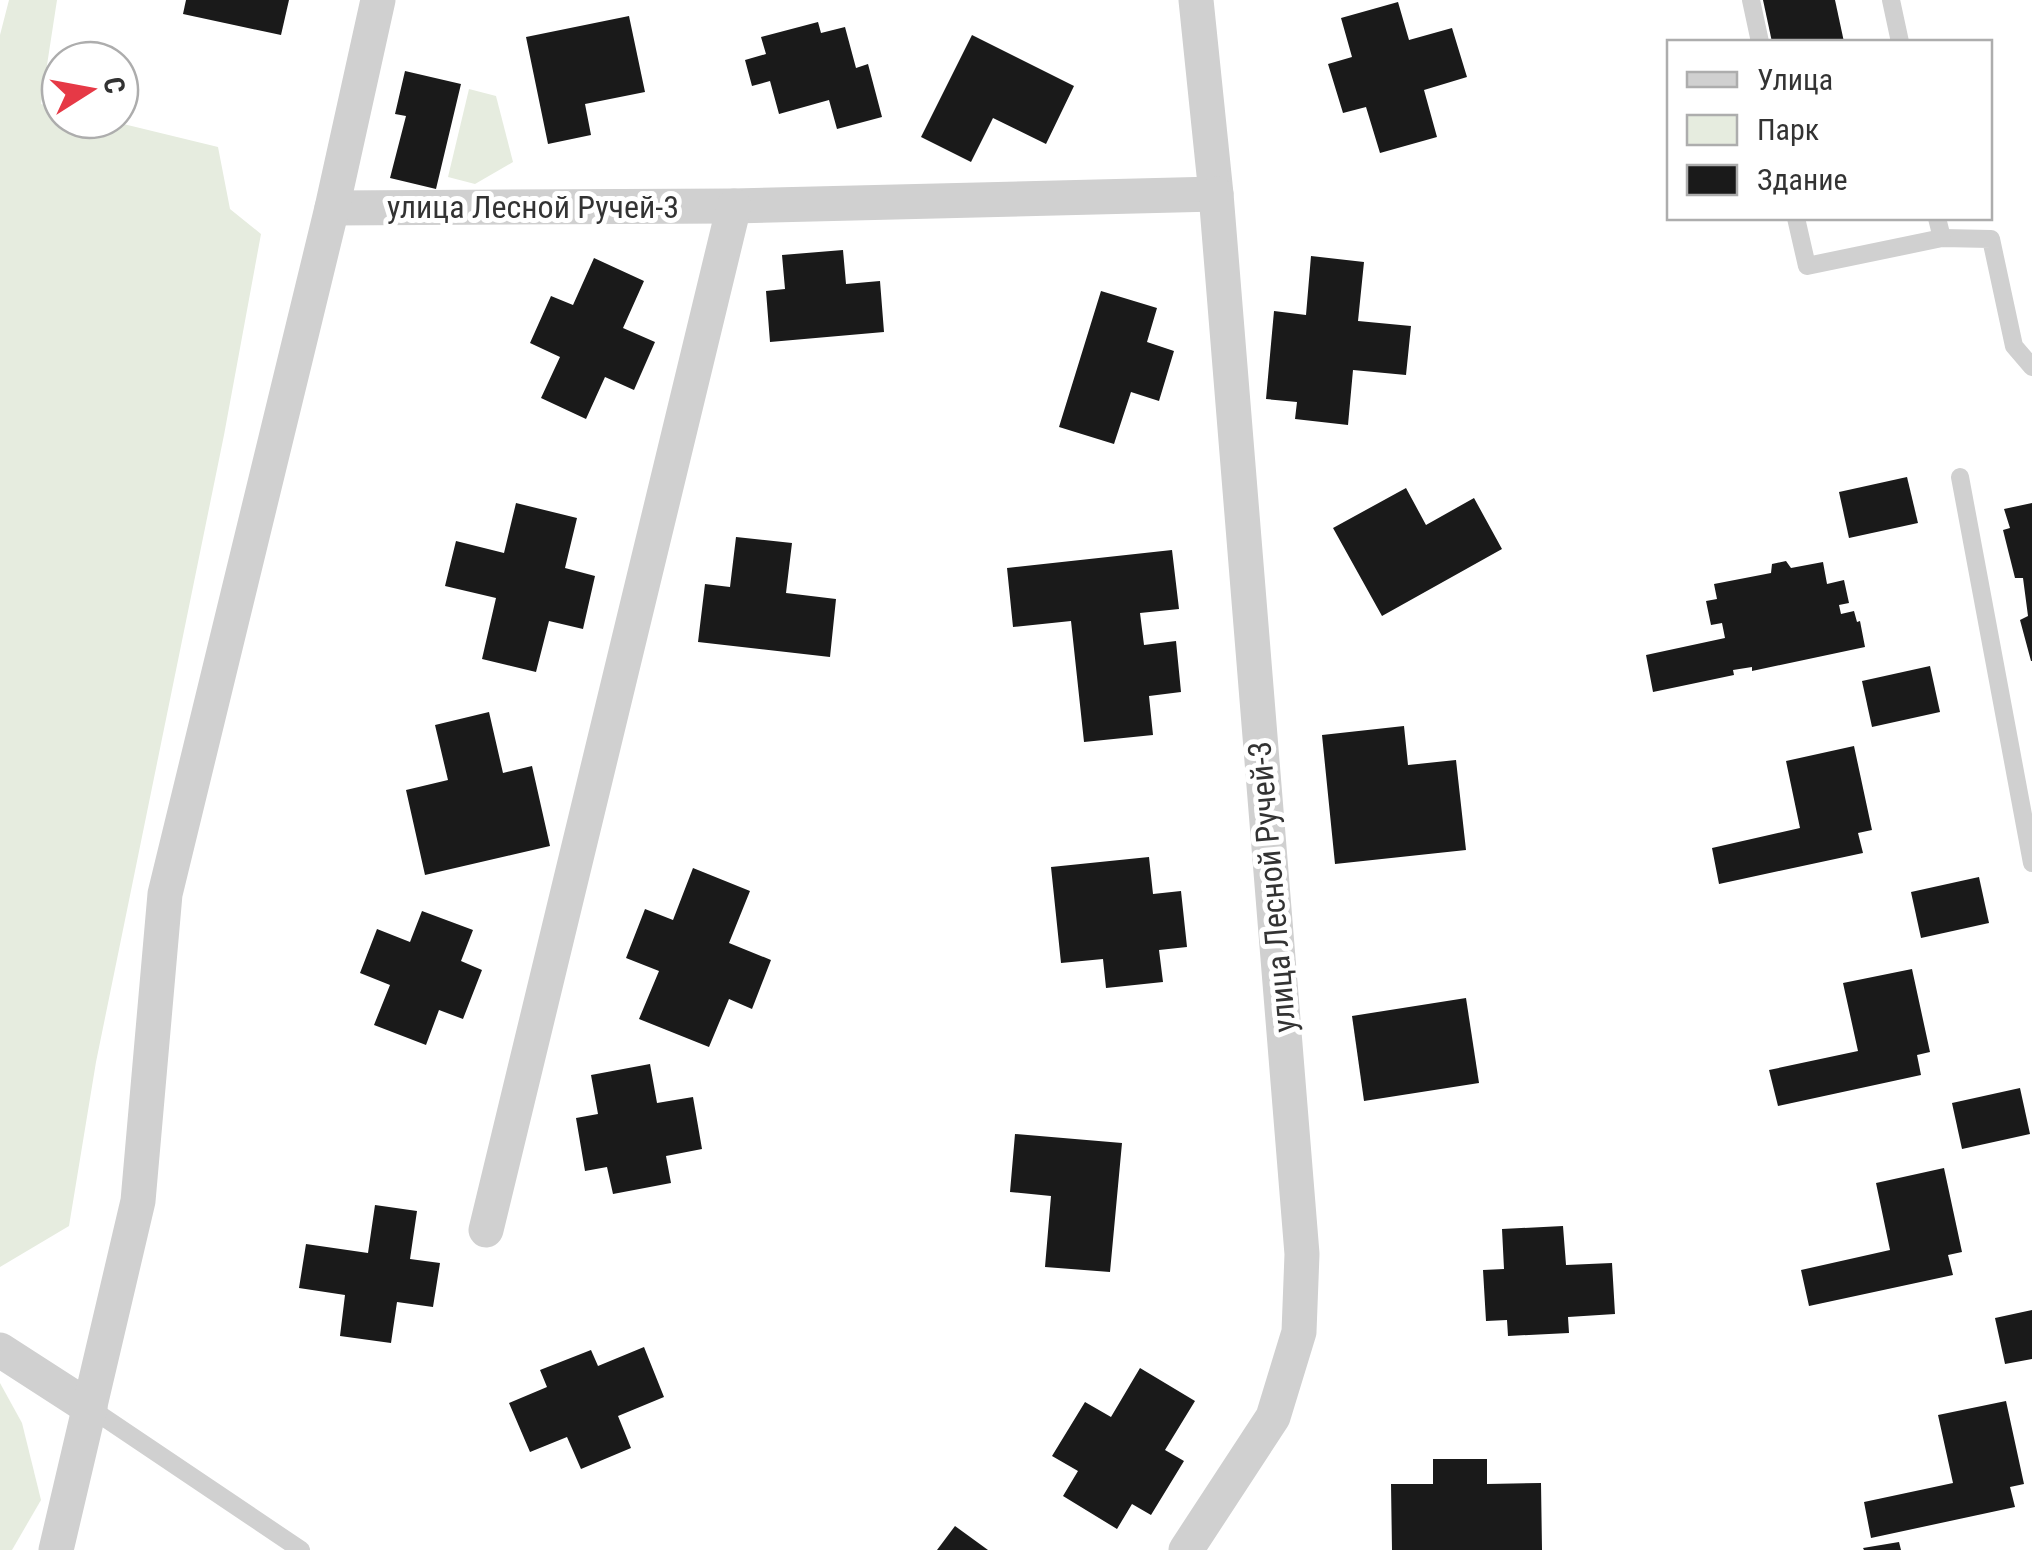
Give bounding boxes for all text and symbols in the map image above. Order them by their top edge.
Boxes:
north arrow [40,40,140,140]
legend [1667,40,1992,220]
text: Улица [1757,62,1833,97]
text: С [96,74,132,96]
text: Парк [1757,112,1819,147]
text: Здание [1757,162,1848,197]
street label: улица Лесной Ручей-3 [387,188,679,226]
street label: улица Лесной Ручей-3 [1240,740,1304,1034]

